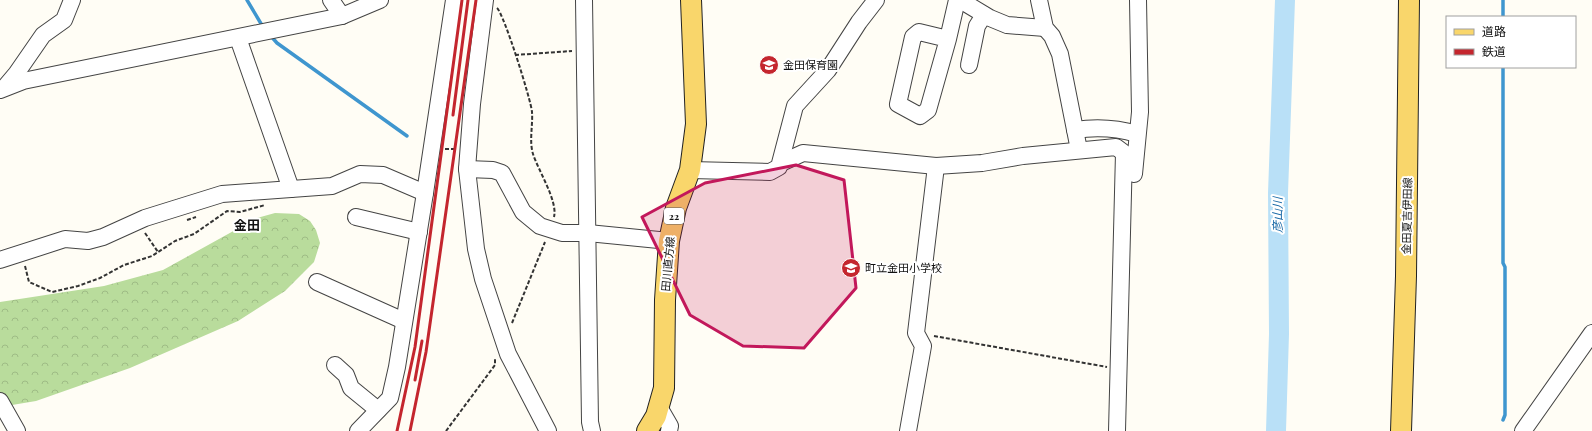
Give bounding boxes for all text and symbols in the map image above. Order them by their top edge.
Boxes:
legend [1446,16,1576,68]
text: 道路 [1482,23,1506,39]
text: 鉄道 [1482,43,1506,59]
school or university icon: 金田保育園 [758,54,780,76]
place label: 金田保育園 [783,57,838,72]
street label: 金田夏吉伊田線 [1398,177,1415,255]
water label: 彦山川 [1269,195,1285,233]
road number: 22 [664,208,684,224]
district label: 金田 [234,216,260,233]
street label: 田川直方線 [658,236,677,292]
school or university icon: 町立金田小学校 [840,257,862,279]
place label: 町立金田小学校 [865,260,942,275]

